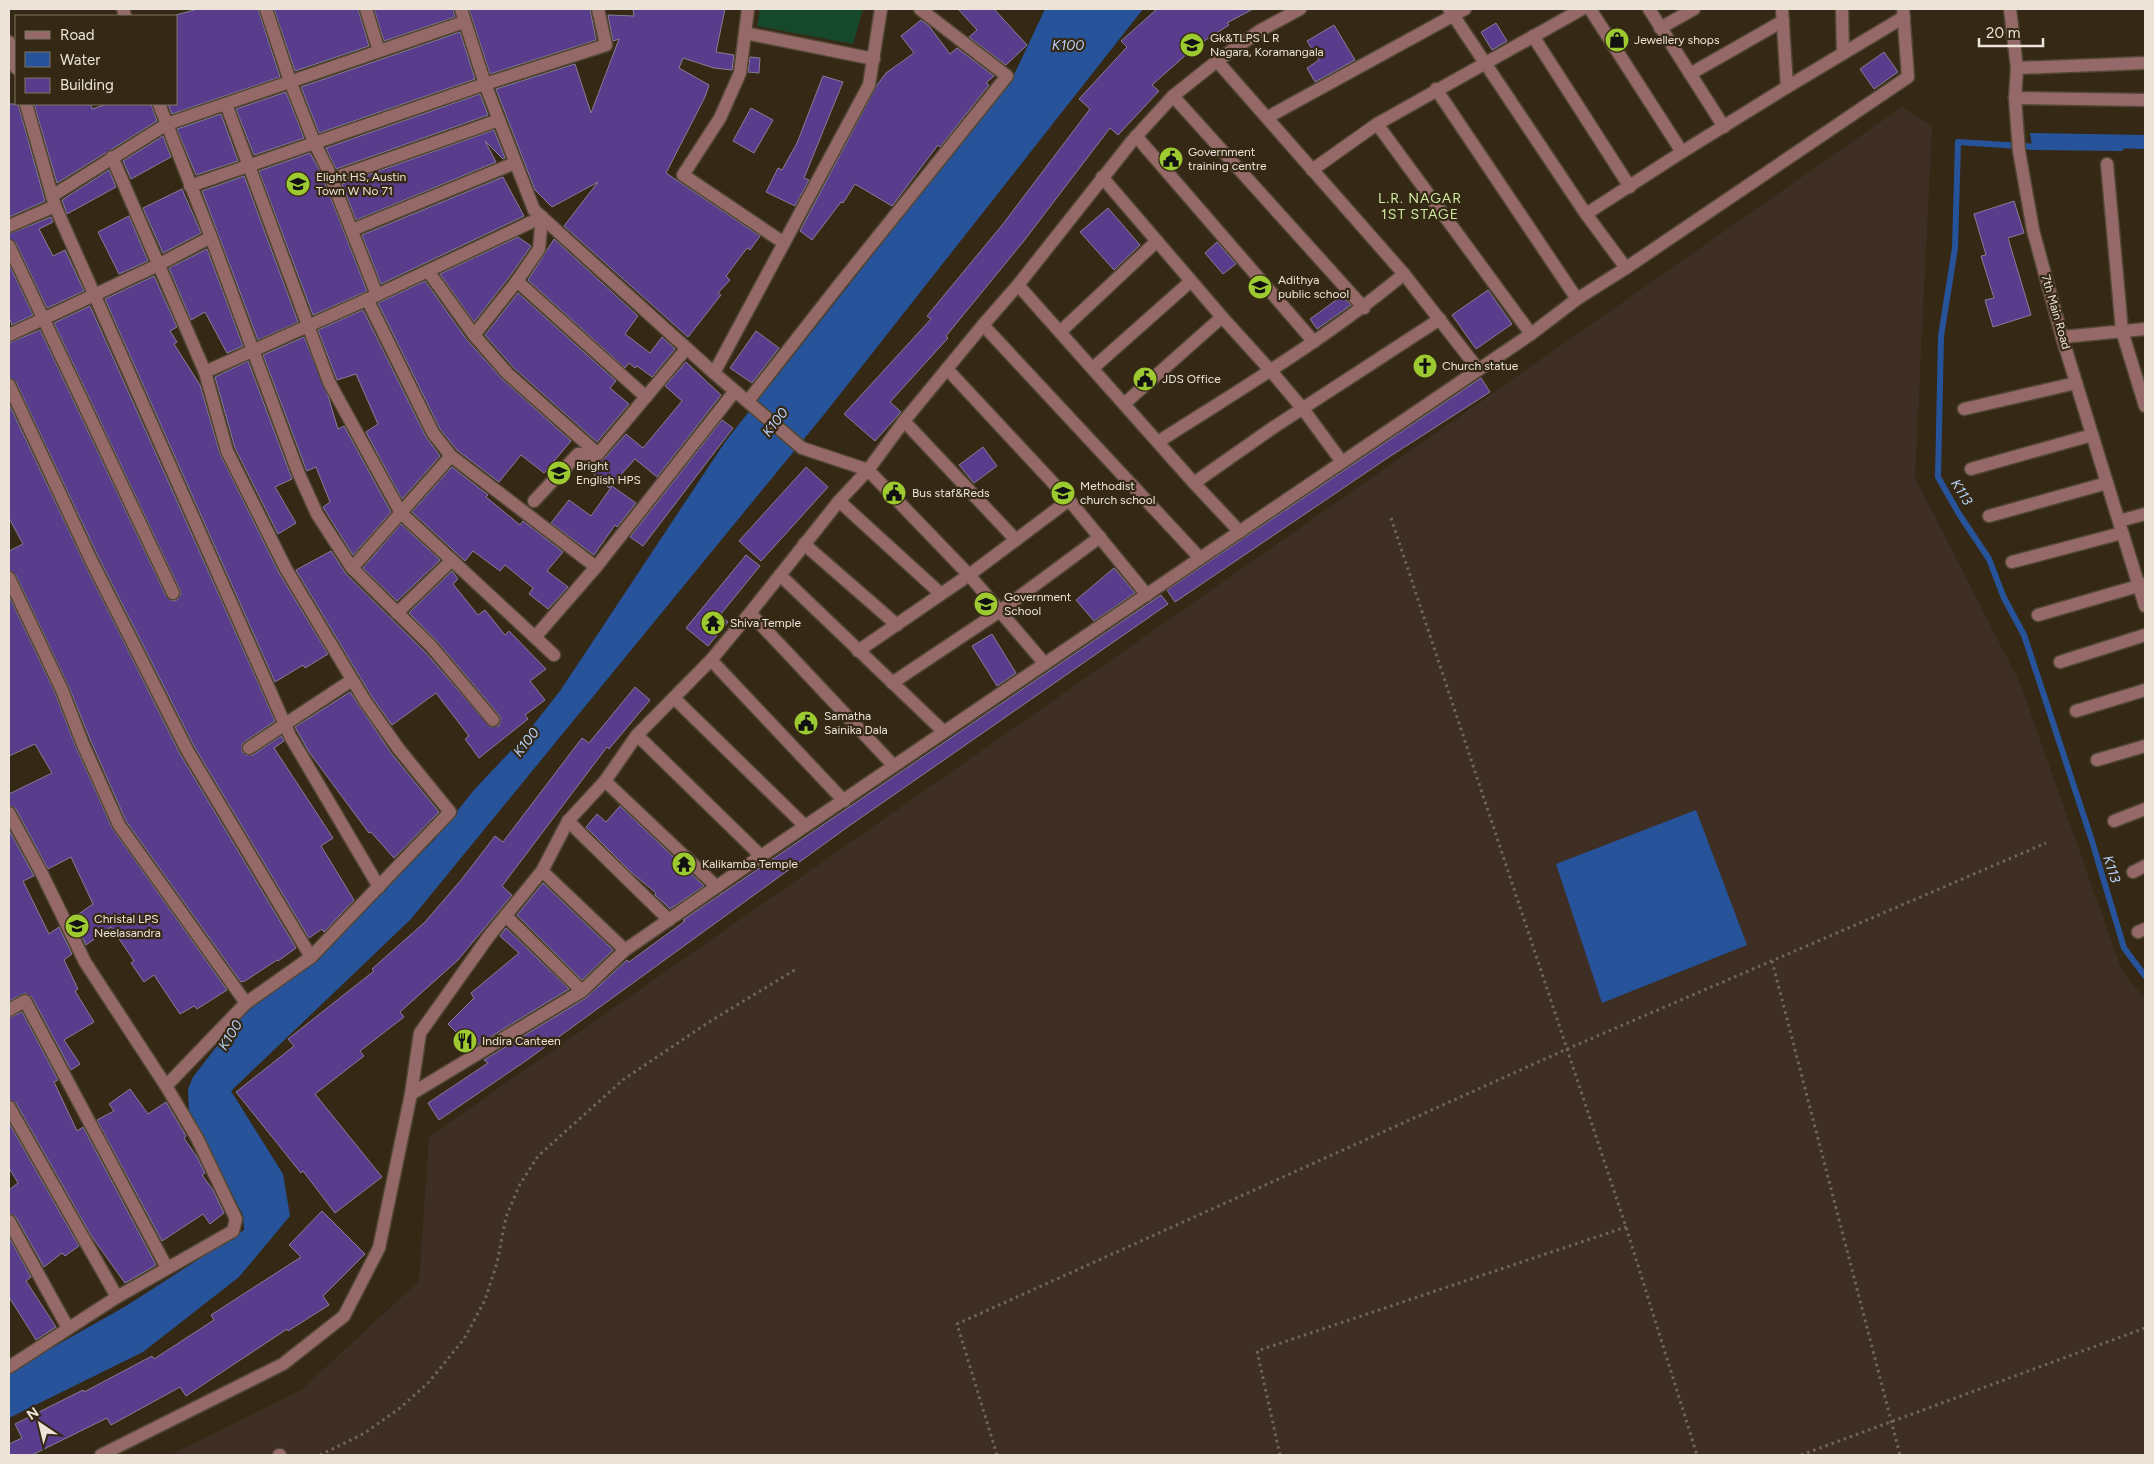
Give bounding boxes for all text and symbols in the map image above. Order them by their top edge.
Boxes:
legend [15,15,178,105]
scale bar [1979,15,2043,47]
text: 20 m [1986,24,2020,42]
text: Road [60,26,95,44]
shop icon: Jewellery shops [1604,27,1630,53]
place label: Gk&TLPS L R Nagara, Koramangala [1210,31,1324,59]
school or university icon: Gk&TLPS L R Nagara, Koramangala [1179,32,1205,58]
place label: Jewellery shops [1634,33,1720,47]
water label: K100 [1052,37,1084,54]
text: Water [60,51,100,69]
text: Building [60,76,114,94]
place label: Government training centre [1188,145,1267,173]
public building icon: Government training centre [1158,146,1184,172]
place label: Elight HS, Austin Town W No 71 [316,170,407,198]
school or university icon: Elight HS, Austin Town W No 71 [285,171,311,197]
district label: L.R. NAGAR 1ST STAGE [1378,190,1462,223]
place label: Adithya public school [1278,273,1349,301]
street label: 7th Main Road [2039,273,2073,351]
school or university icon: Adithya public school [1247,274,1273,300]
church icon: Church statue [1412,353,1438,379]
place label: Church statue [1442,359,1519,373]
public building icon: JDS Office [1132,366,1158,392]
place label: JDS Office [1162,372,1221,386]
water label: K100 [759,404,792,440]
place label: Bright English HPS [576,459,641,487]
school or university icon: Bright English HPS [546,460,572,486]
water label: K113 [1947,476,1976,509]
place label: Methodist church school [1080,479,1155,507]
public building icon: Bus staf&Reds [881,480,907,506]
school or university icon: Methodist church school [1050,480,1076,506]
place label: Bus staf&Reds [912,486,990,500]
place label: Government School [1004,590,1072,618]
school or university icon: Government School [973,591,999,617]
temple icon: Shiva Temple [700,610,726,636]
place label: Shiva Temple [730,616,801,630]
place label: Samatha Sainika Dala [824,709,888,737]
public building icon: Samatha Sainika Dala [793,710,819,736]
water label: K100 [510,724,543,760]
temple icon: Kalikamba Temple [671,851,697,877]
water label: K113 [2099,853,2124,885]
place label: Kalikamba Temple [702,857,798,871]
place label: Christal LPS Neelasandra [94,912,161,940]
school or university icon: Christal LPS Neelasandra [64,913,90,939]
water label: K100 [215,1017,246,1053]
restaurant icon: Indira Canteen [452,1028,478,1054]
place label: Indira Canteen [482,1034,561,1048]
north arrow [15,1399,65,1449]
text: N [24,1404,42,1424]

